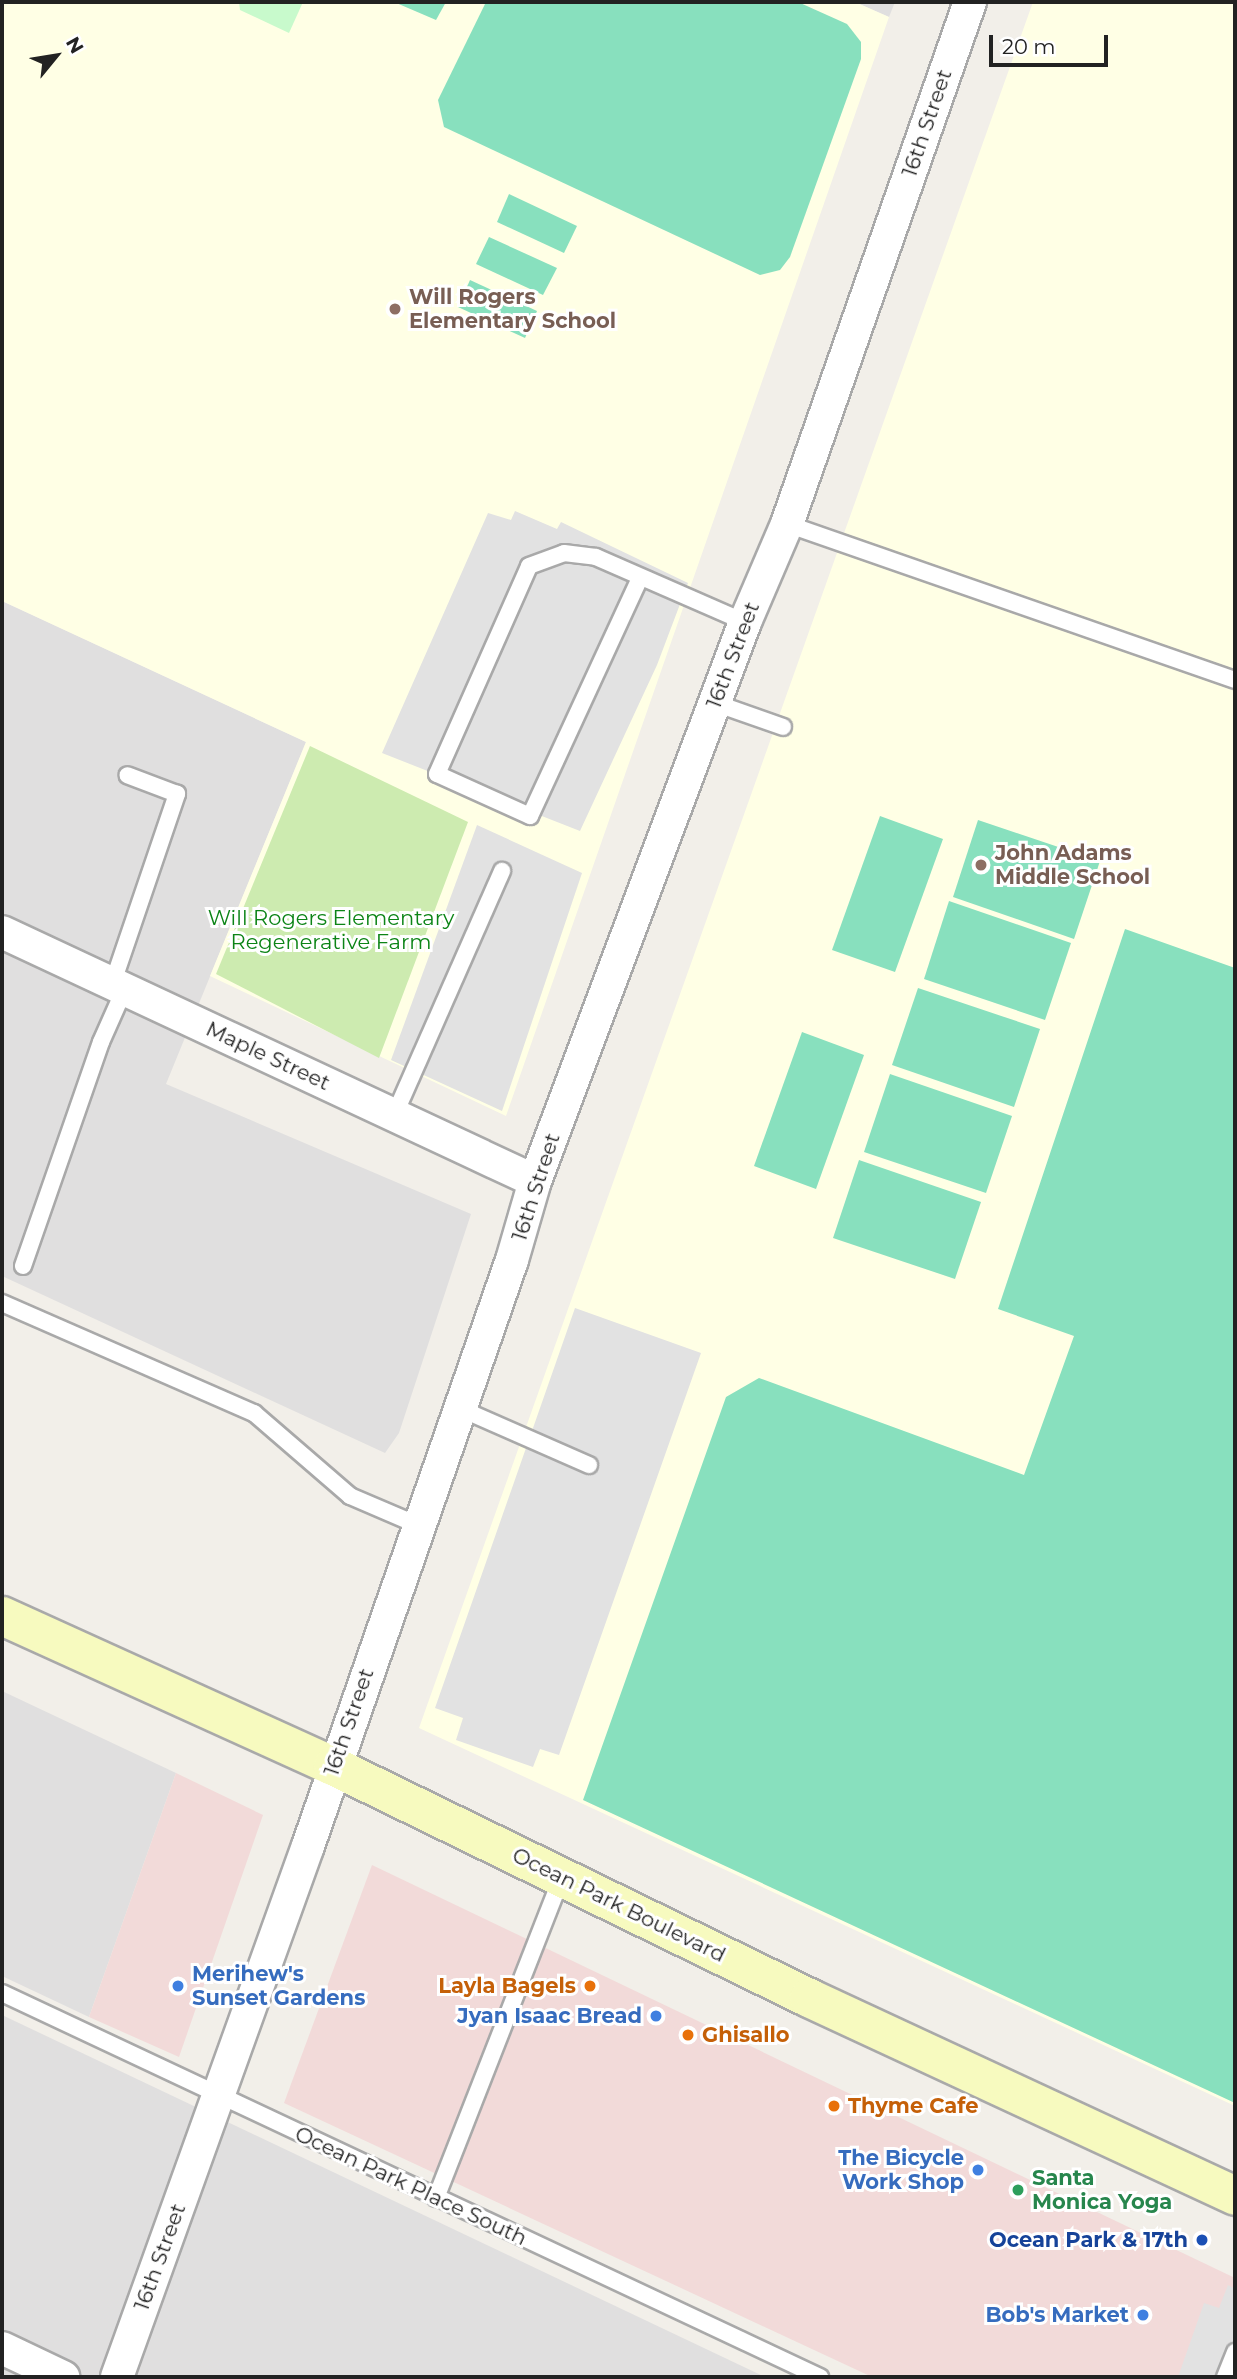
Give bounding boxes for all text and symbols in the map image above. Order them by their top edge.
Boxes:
north arrow [21,21,91,91]
scale bar [992,21,1111,65]
text: N [61,33,88,58]
text: 20 m [1002,34,1056,59]
street label: 16th Street [897,66,957,180]
place label: Will Rogers Elementary School [409,284,616,334]
marker: Will Rogers Elementary School [387,301,403,317]
street label: 16th Street [701,598,765,712]
place label: John Adams Middle School [995,840,1150,890]
marker: John Adams Middle School [973,857,989,873]
park label: Will Rogers Elementary Regenerative Farm [208,905,454,955]
street label: Maple Street [202,1016,334,1096]
street label: 16th Street [507,1130,565,1244]
street label: 16th Street [319,1665,379,1779]
street label: Ocean Park Boulevard [508,1842,730,1968]
place label: Merihew's Sunset Gardens [192,1961,365,2011]
place label: Layla Bagels [438,1973,576,1999]
marker: Merihew's Sunset Gardens [170,1978,186,1994]
marker: Layla Bagels [582,1978,598,1994]
place label: Jyan Isaac Bread [457,2003,642,2029]
marker: Jyan Isaac Bread [648,2008,664,2024]
place label: Ghisallo [702,2022,790,2048]
marker: Ghisallo [680,2027,696,2043]
place label: Thyme Cafe [848,2093,978,2119]
marker: Thyme Cafe [826,2098,842,2114]
street label: Ocean Park Place South [291,2121,531,2251]
place label: The Bicycle Work Shop [838,2145,964,2195]
marker: The Bicycle Work Shop [970,2162,986,2178]
place label: Santa Monica Yoga [1032,2165,1172,2215]
marker: Santa Monica Yoga [1010,2182,1026,2198]
street label: 16th Street [129,2200,191,2314]
place label: Ocean Park & 17th [989,2227,1188,2253]
marker: Ocean Park & 17th [1194,2232,1210,2248]
place label: Bob's Market [985,2302,1129,2328]
marker: Bob's Market [1135,2307,1151,2323]

